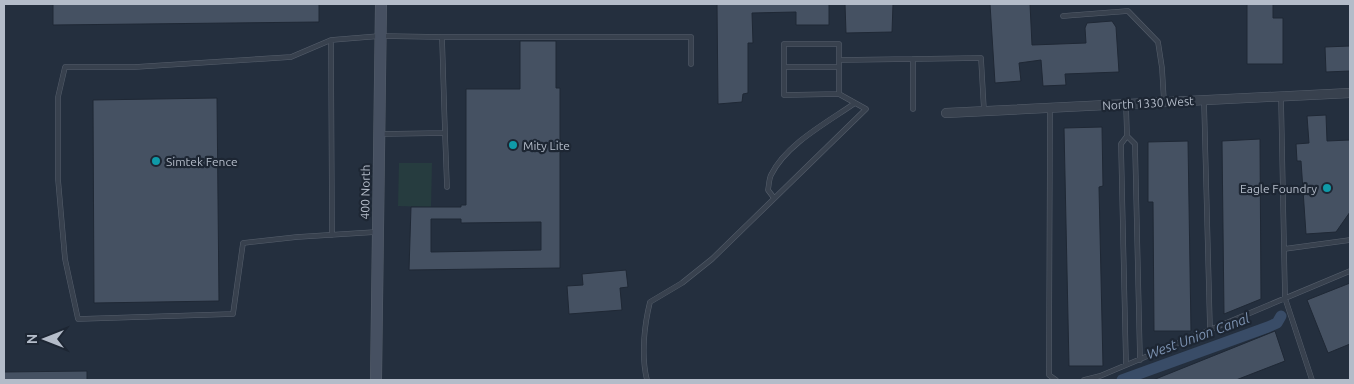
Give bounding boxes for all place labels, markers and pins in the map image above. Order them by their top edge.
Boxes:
marker: Mity Lite [507,139,519,151]
place label: Mity Lite [523,139,570,152]
marker: Simtek Fence [150,155,162,167]
place label: Simtek Fence [166,155,238,168]
place label: Eagle Foundry [1240,182,1317,195]
marker: Eagle Foundry [1321,182,1333,194]

